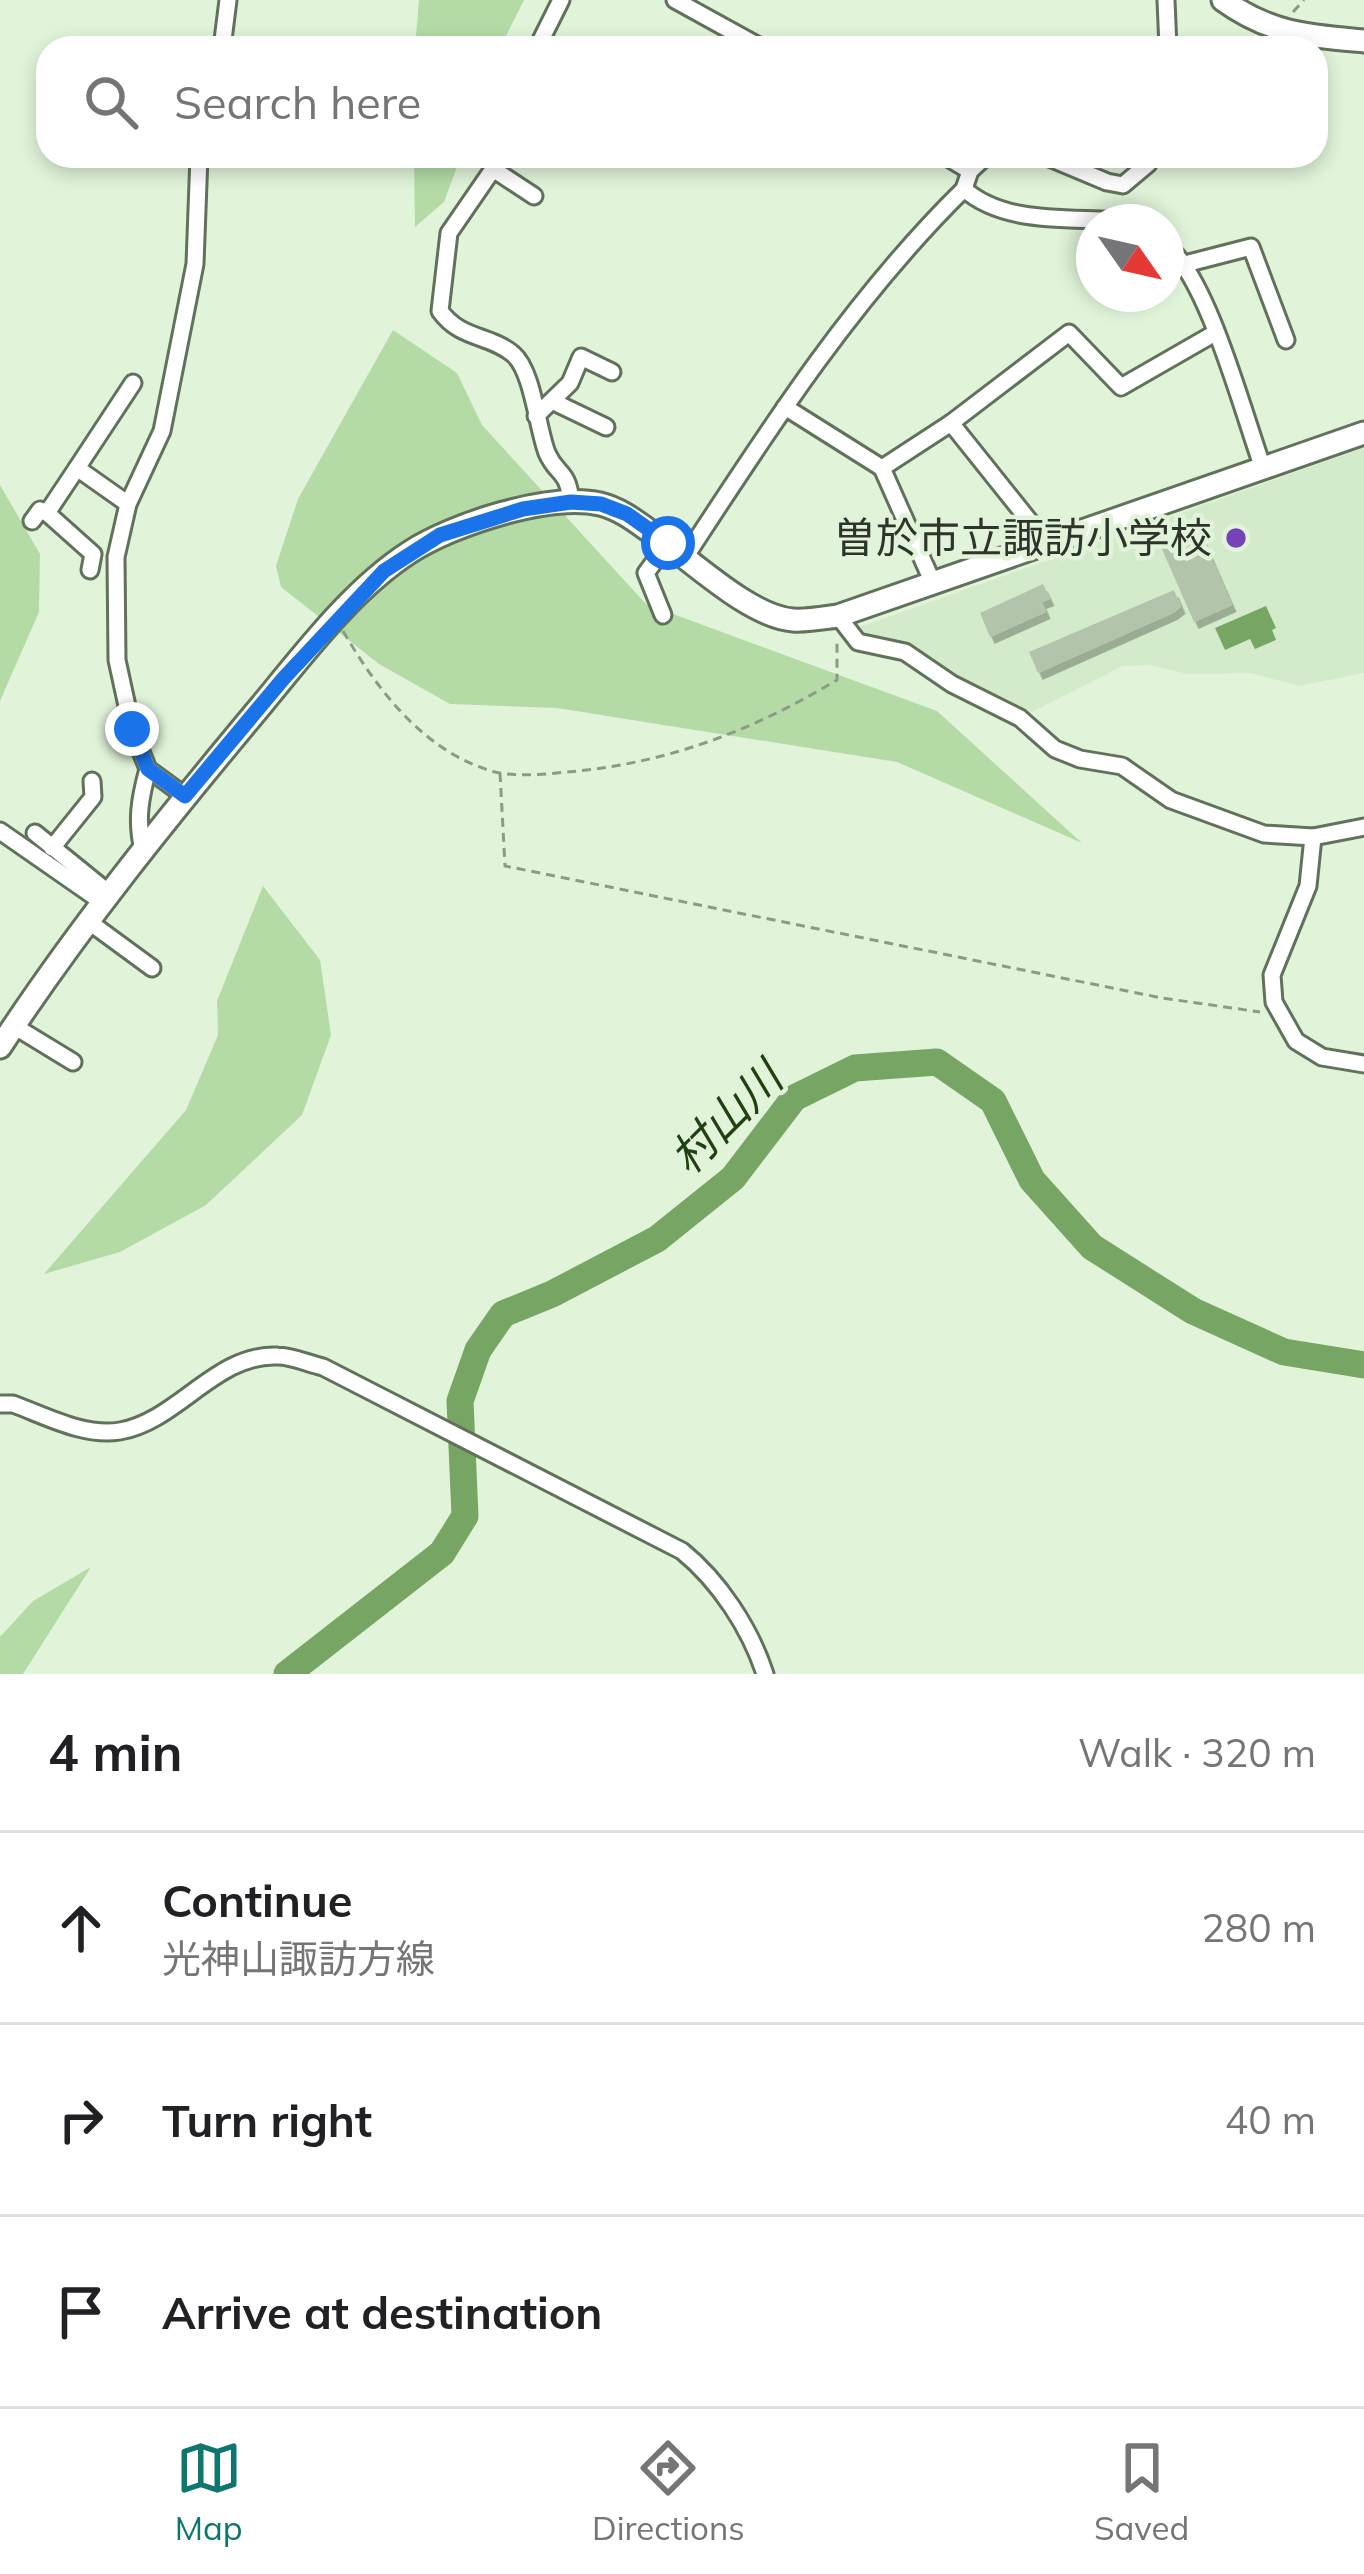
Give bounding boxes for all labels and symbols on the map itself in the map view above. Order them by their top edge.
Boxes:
north arrow [1076,204,1184,312]
place label: 曽於市立諏訪小学校 [834,511,1212,564]
route start [641,516,695,570]
marker: 曽於市立諏訪小学校 [1223,525,1249,551]
route end [105,702,159,756]
water label: 村山川 [658,1047,796,1185]

